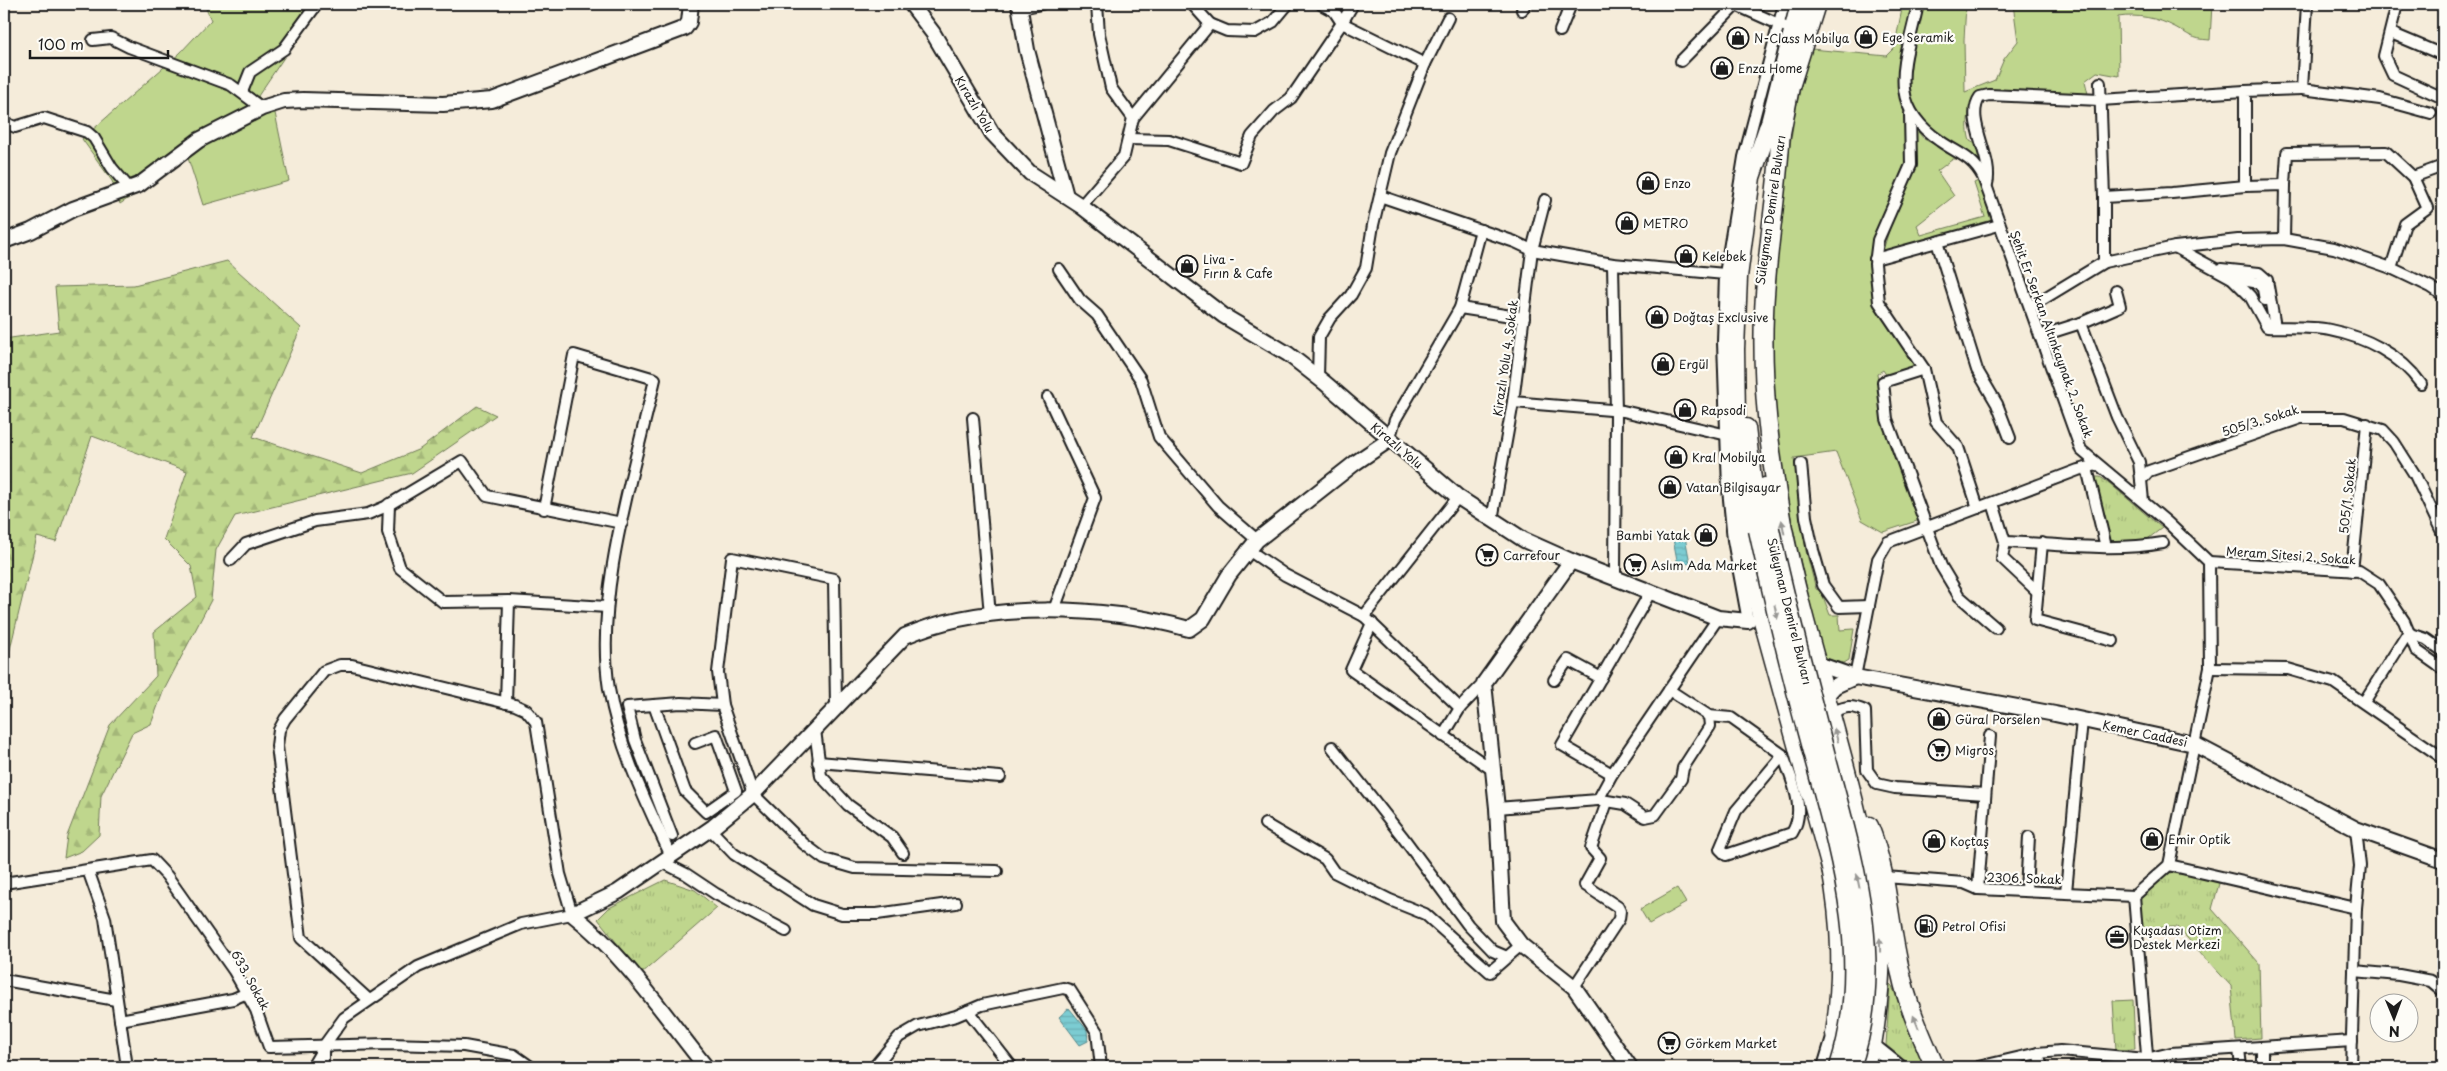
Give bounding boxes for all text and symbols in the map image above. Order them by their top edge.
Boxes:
shop icon: Ege Seramik [1854,25,1878,49]
shop icon: N-Class Mobilya [1726,26,1750,50]
scale bar [30,28,168,60]
place label: Ege Seramik [1882,28,1954,46]
place label: N-Class Mobilya [1754,29,1850,47]
text: 100 m [38,32,84,55]
shop icon: Enza Home [1710,56,1734,80]
place label: Enza Home [1738,59,1802,77]
street label: Kırazlı Yolu [951,72,999,136]
street label: Süleyman Demirel Bulvarı [1751,134,1789,286]
shop icon: Enzo [1636,171,1660,195]
place label: Enzo [1664,174,1691,192]
shop icon: METRO [1615,211,1639,235]
place label: METRO [1643,214,1688,232]
street label: Şehit Er Serkan Altınkaynak 2. Sokak [2006,228,2098,440]
shop icon: Kelebek [1674,244,1698,268]
place label: Kelebek [1702,247,1747,265]
place label: Liva - Fırın & Cafe [1203,250,1273,282]
shop icon: Liva - Fırın & Cafe [1175,254,1199,278]
street label: Kirazlı Yolu 4. Sokak [1488,298,1522,417]
shop icon: Doğtaş Exclusive [1645,305,1669,329]
place label: Doğtaş Exclusive [1673,308,1768,326]
shop icon: Ergül [1651,352,1675,376]
place label: Ergül [1679,355,1709,373]
shop icon: Rapsodi [1673,398,1697,422]
street label: 505/3. Sokak [2219,400,2301,440]
place label: Rapsodi [1701,401,1746,419]
street label: Kirazlı Yolu [1367,418,1427,472]
shop icon: Kral Mobilya [1664,445,1688,469]
place label: Kral Mobilya [1692,448,1766,466]
street label: 505/1. Sokak [2334,457,2360,535]
shop icon: Vatan Bilgisayar [1658,475,1682,499]
place label: Vatan Bilgisayar [1686,478,1781,496]
one-way arrow [1779,519,1787,534]
shop icon: Bambi Yatak [1694,523,1718,547]
place label: Bambi Yatak [1616,526,1690,544]
street label: Süleyman Demirel Bulvarı [1763,536,1817,686]
street label: Meram Sitesi 2. Sokak [2225,541,2357,569]
supermarket icon: Carrefour [1475,543,1499,567]
place label: Carrefour [1503,546,1560,564]
supermarket icon: Aslım Ada Market [1623,553,1647,577]
place label: Aslım Ada Market [1651,556,1758,574]
one-way arrow [1772,605,1780,621]
shop icon: Güral Porselen [1927,707,1951,731]
place label: Güral Porselen [1955,710,2040,728]
street label: Kemer Caddesi [2101,715,2189,751]
one-way arrow [1832,727,1839,742]
supermarket icon: Migros [1927,738,1951,762]
place label: Migros [1955,741,1994,759]
shop icon: Emir Optik [2140,827,2164,851]
shop icon: Koçtaş [1922,829,1946,853]
place label: Emir Optik [2168,830,2231,848]
place label: Koçtaş [1950,832,1989,850]
street label: 2306. Sokak [1986,868,2062,888]
one-way arrow [1853,872,1861,888]
fuel station icon: Petrol Ofisi [1914,914,1938,938]
place label: Petrol Ofisi [1942,917,2006,935]
place label: Kuşadası Otizm Destek Merkezi [2133,921,2222,953]
office icon: Kuşadası Otizm Destek Merkezi [2105,925,2129,949]
one-way arrow [1876,936,1884,952]
street label: 633. Sokak [227,947,275,1013]
north arrow [2370,994,2420,1044]
one-way arrow [1912,1015,1920,1029]
text: N [2389,1021,2400,1042]
supermarket icon: Görkem Market [1657,1031,1681,1055]
place label: Görkem Market [1685,1034,1777,1052]

